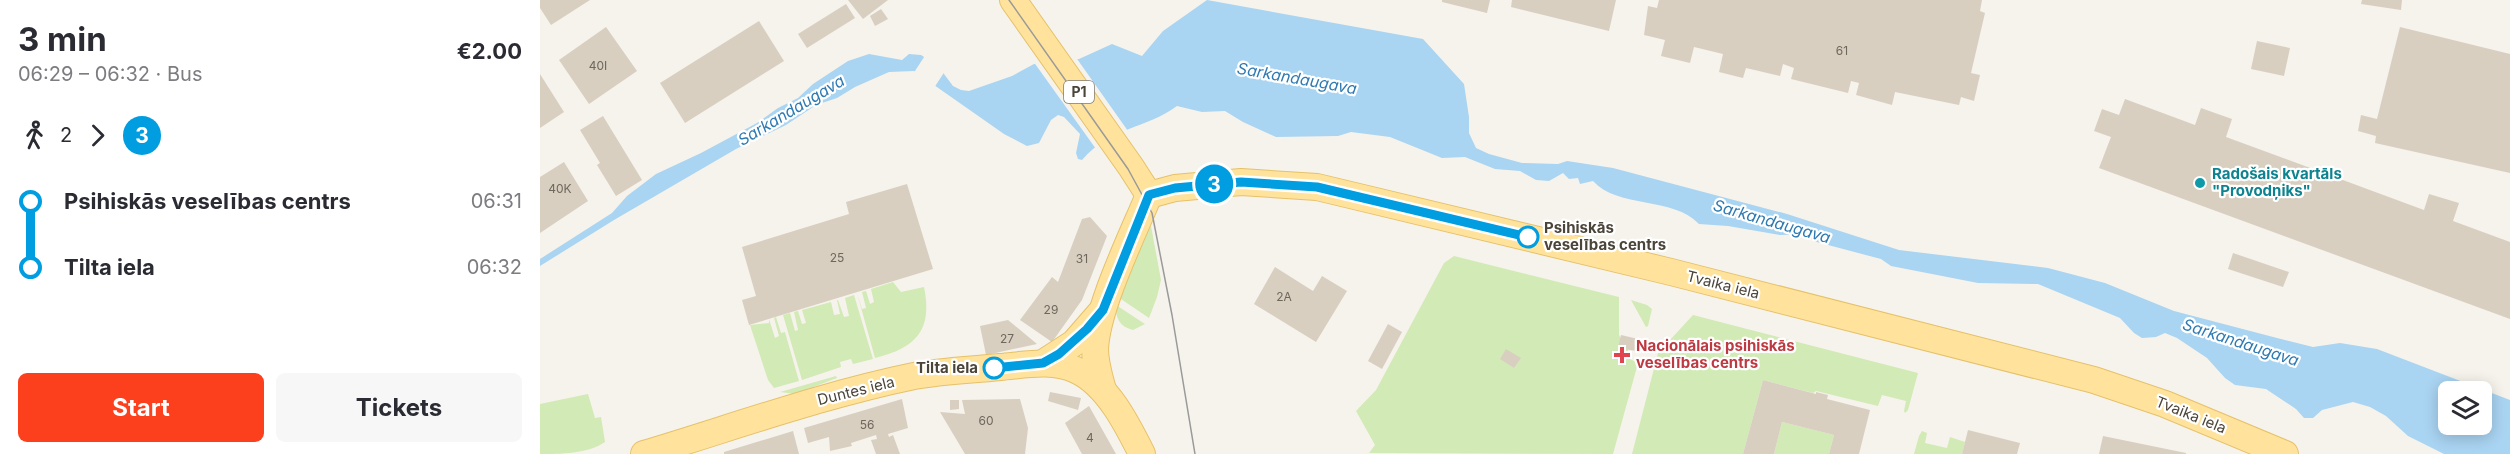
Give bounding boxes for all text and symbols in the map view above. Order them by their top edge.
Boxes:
text: 3 min [18,19,107,59]
text: €2.00 [457,38,522,64]
house number: 61 [1836,43,1848,58]
house number: 40I [589,58,607,73]
water label: Sarkandaugava [1236,58,1359,98]
text: 06:29 – 06:32 · Bus [18,62,202,86]
water label: Sarkandaugava [734,70,848,150]
road number: P1 [1064,81,1094,103]
icon: walk [18,119,51,152]
icon: forward [81,119,114,152]
text: 2 [60,123,72,147]
text: 3 [135,123,149,148]
line badge: 3 [1194,164,1234,204]
place label: Radošais kvartāls "Provodņiks" [2212,164,2342,200]
text: 3 [1207,172,1221,197]
marker: Radošais kvartāls "Provodņiks" [2193,176,2207,190]
house number: 40K [548,181,572,196]
text: Psihiskās veselības centrs [64,188,351,214]
text: 06:31 [471,189,522,213]
water label: Sarkandaugava [1711,195,1833,247]
place label: Psihiskās veselības centrs [1544,218,1666,254]
marker: Psihiskās veselības centrs [1517,226,1539,248]
house number: 25 [830,250,844,265]
house number: 31 [1076,251,1088,266]
text: Tilta iela [64,254,155,280]
text: 06:32 [467,255,522,279]
street label: Tvaika iela [1685,266,1762,303]
house number: 2A [1276,289,1292,304]
house number: 29 [1044,302,1058,317]
water label: Sarkandaugava [2180,314,2302,370]
house number: 27 [1000,331,1014,346]
place label: Nacionālais psihiskās veselības centrs [1636,336,1795,372]
marker: Nacionālais psihiskās veselības centrs [1613,346,1631,364]
marker: Tilta iela [983,357,1005,379]
place label: Tilta iela [916,358,978,377]
street label: Duntes iela [815,372,896,409]
button: Start [18,373,264,442]
button: Tickets [276,373,522,442]
map controls [2438,381,2492,435]
button: layers [2438,381,2492,435]
street label: Tvaika iela [2153,392,2229,437]
house number: 60 [978,413,994,428]
house number: 56 [860,417,874,432]
house number: 4 [1086,430,1094,445]

